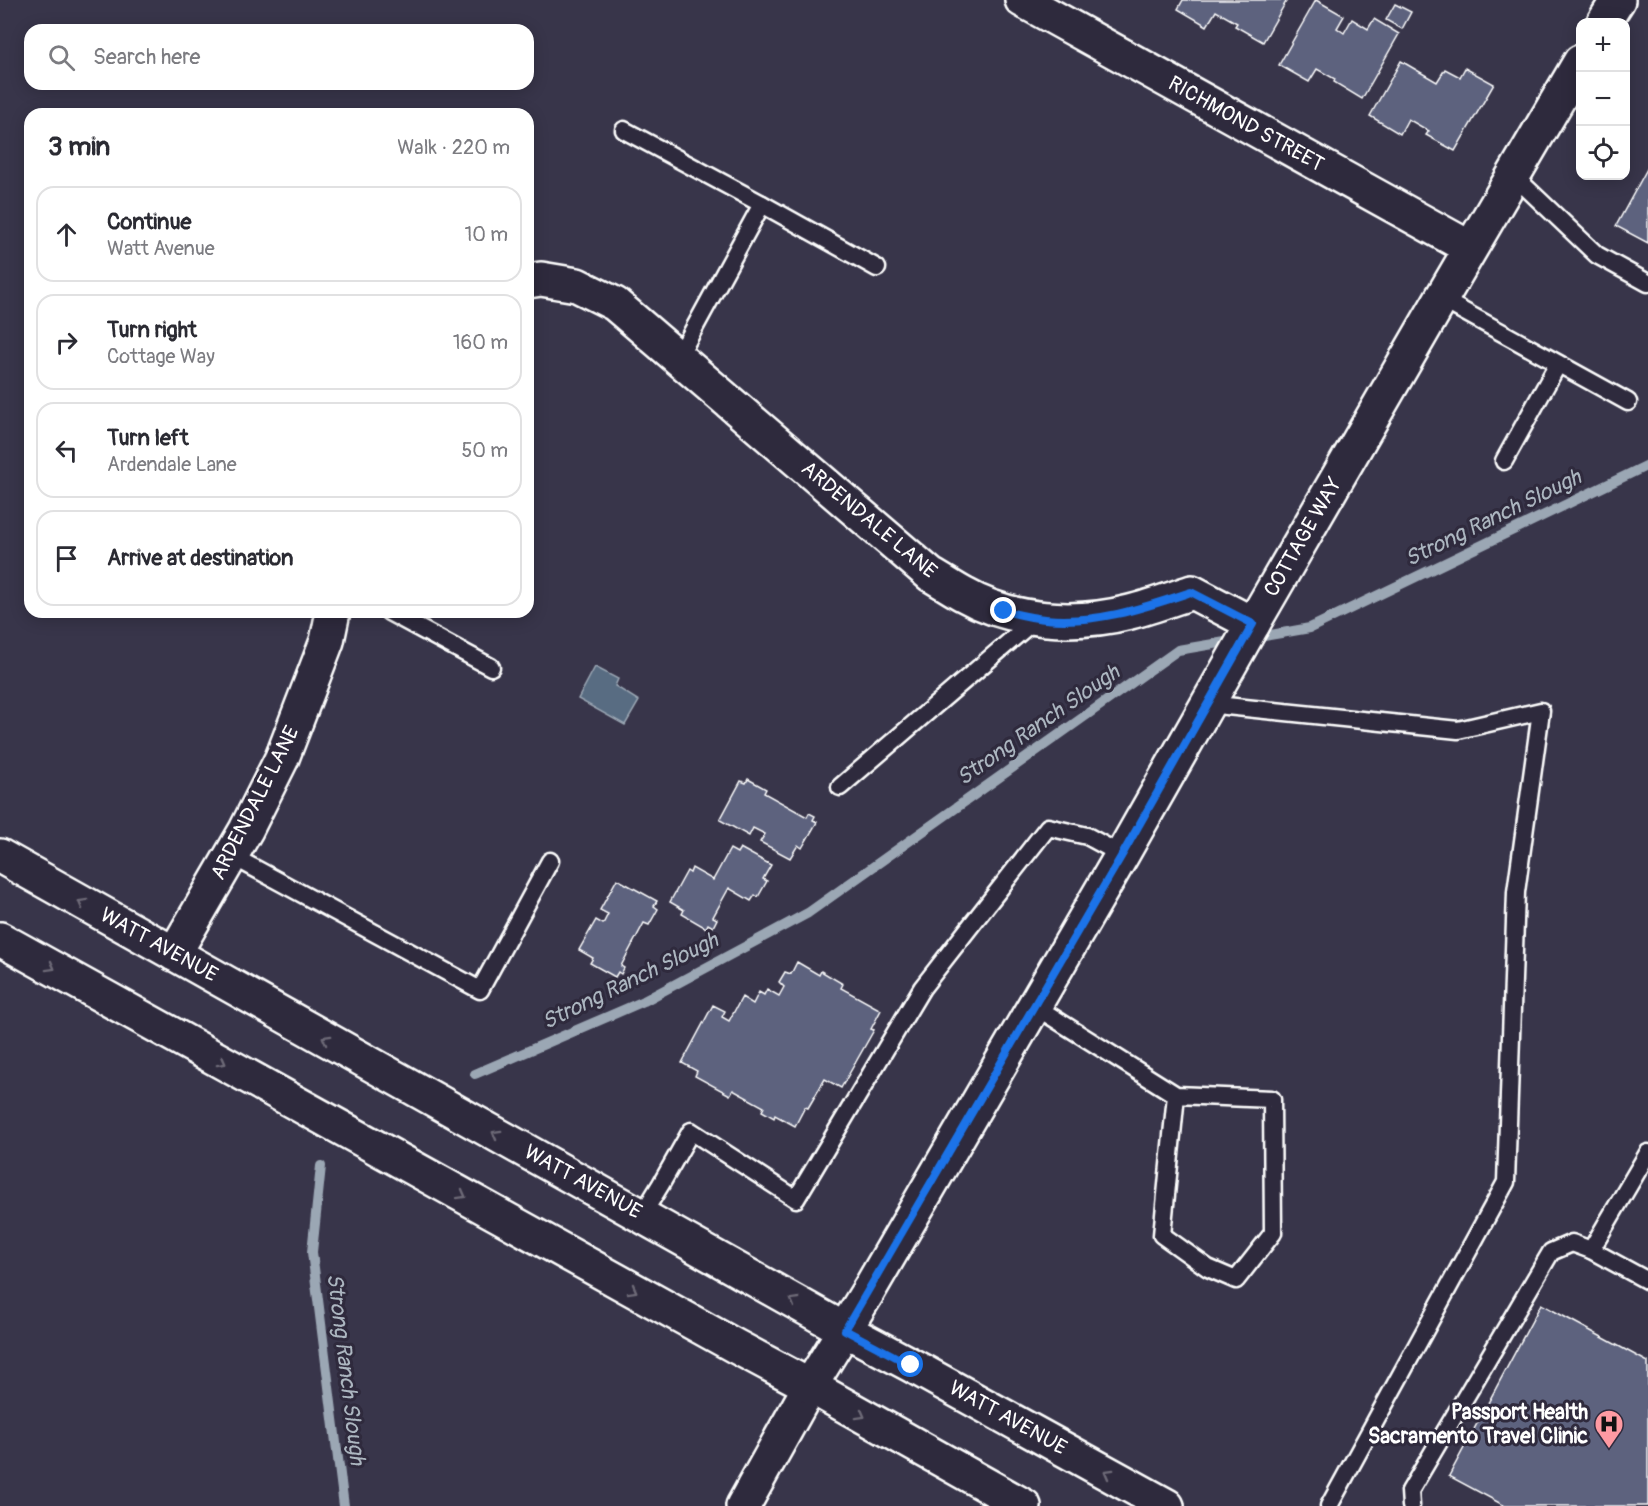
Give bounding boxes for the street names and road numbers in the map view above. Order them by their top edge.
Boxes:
street label: RICHMOND STREET [1163,70,1329,178]
street label: ARDENDALE LANE [796,455,943,585]
street label: COTTAGE WAY [1258,472,1348,602]
street label: ARDENDALE LANE [205,721,305,885]
street label: WATT AVENUE [95,902,223,988]
street label: WATT AVENUE [519,1139,647,1225]
street label: WATT AVENUE [944,1375,1072,1461]

